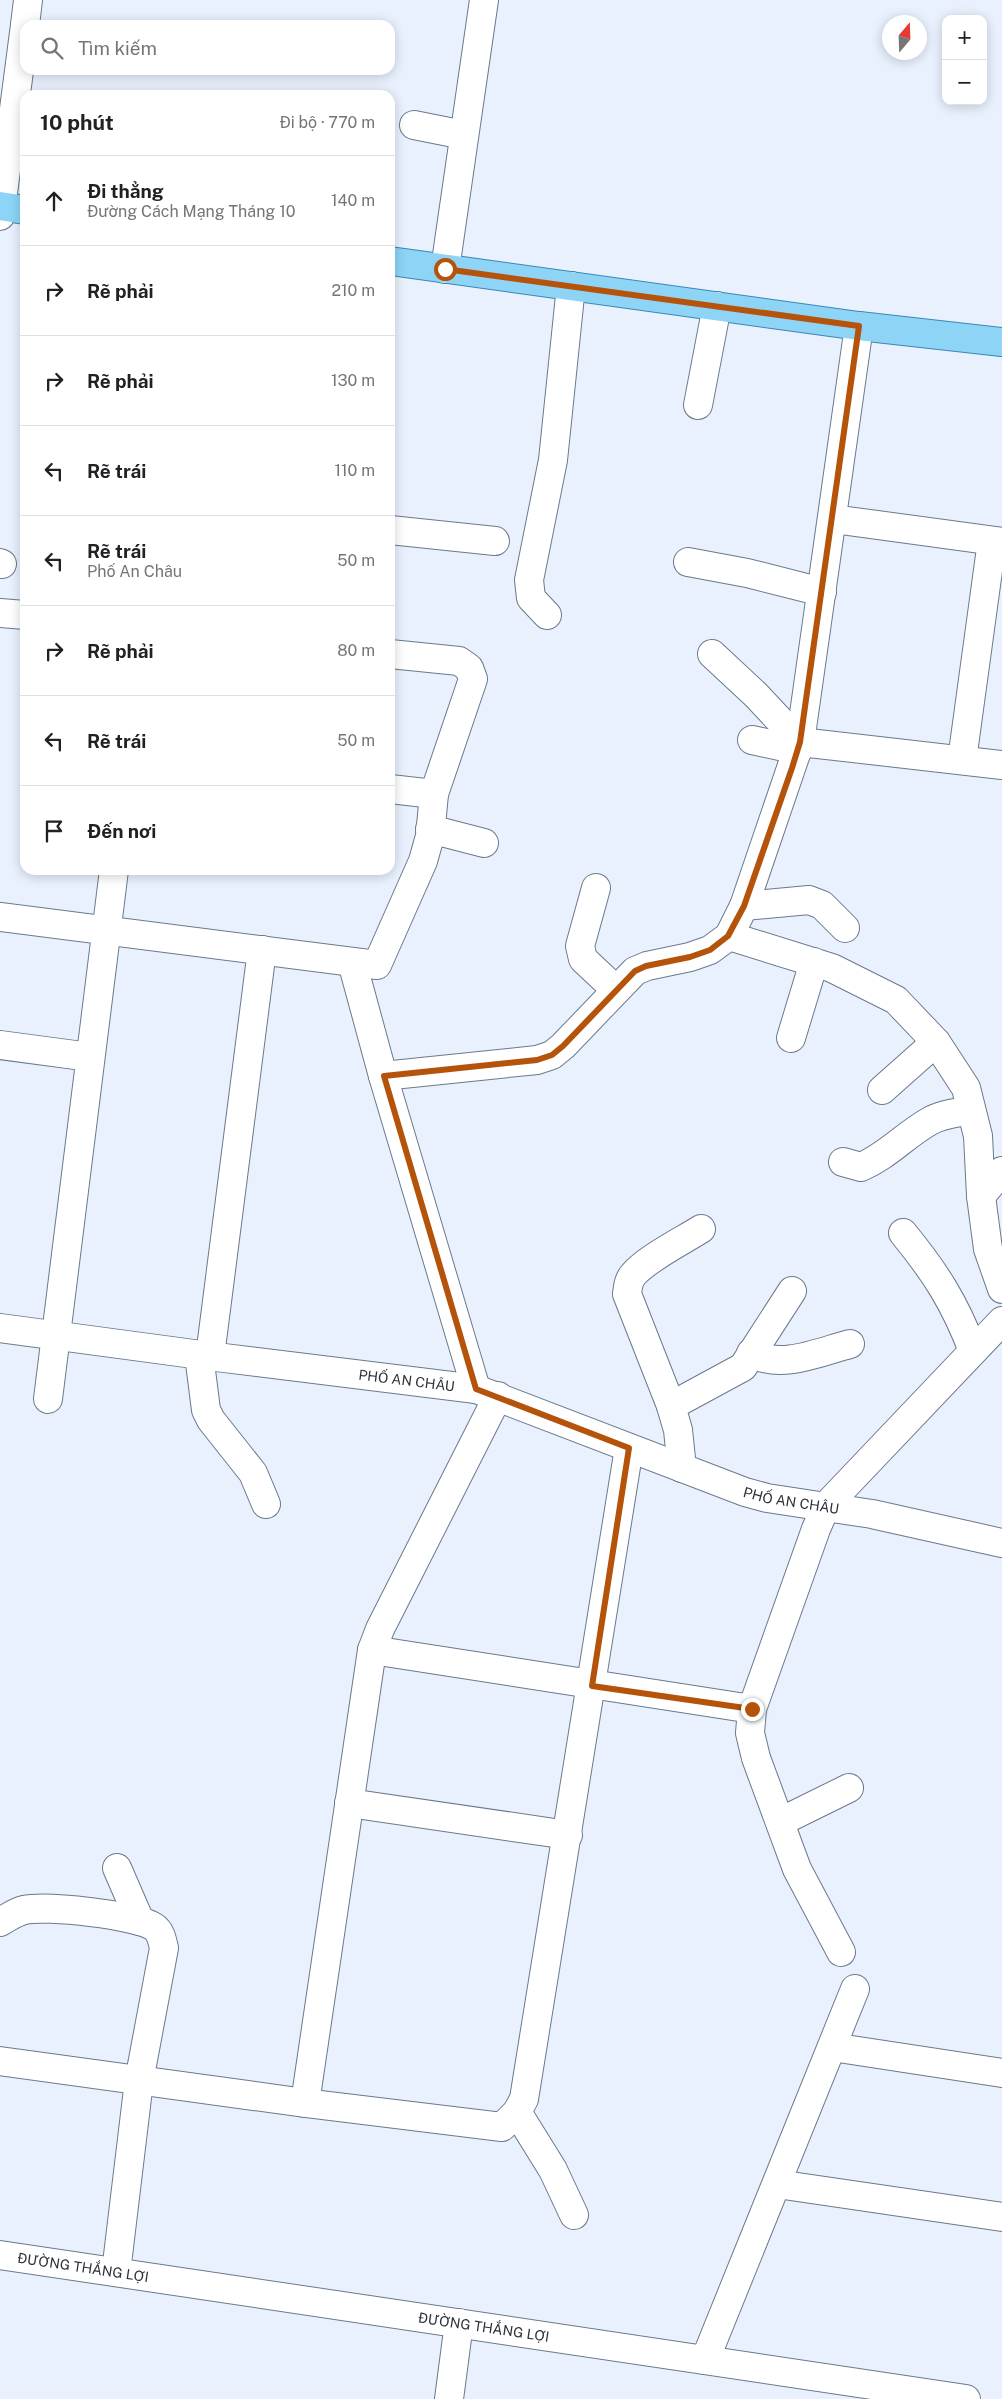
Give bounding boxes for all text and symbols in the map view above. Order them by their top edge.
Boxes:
north arrow [882,15,927,60]
map controls [942,15,987,105]
button: + [942,15,987,60]
search box [20,20,395,75]
icon: search [38,34,66,62]
text: Tìm kiếm [78,37,157,59]
button: − [942,60,987,105]
text: 10 phút [40,110,114,135]
text: Đi bộ · 770 m [279,113,375,132]
text: Đi thẳng [87,180,164,202]
icon: ahead [40,187,68,215]
text: 140 m [331,191,375,210]
text: Đường Cách Mạng Tháng 10 [87,202,296,221]
route start [434,258,457,281]
icon: right [40,277,68,305]
text: Rẽ phải [87,280,154,302]
text: 210 m [331,281,375,300]
icon: right [40,367,68,395]
text: Rẽ phải [87,370,154,392]
text: 130 m [331,371,375,390]
icon: left [40,457,68,485]
text: Rẽ trái [87,460,146,482]
text: 110 m [334,461,375,480]
text: Rẽ trái [87,540,146,562]
icon: left [40,547,68,575]
text: 50 m [337,551,375,570]
text: Phố An Châu [87,562,182,581]
icon: right [40,637,68,665]
text: Rẽ phải [87,640,154,662]
text: 80 m [337,641,375,660]
icon: left [40,727,68,755]
text: Rẽ trái [87,730,146,752]
text: 50 m [337,731,375,750]
icon: arrive [40,817,68,845]
text: Đến nơi [87,820,156,842]
street label: PHỐ AN CHÂU [358,1366,456,1394]
street label: PHỐ AN CHÂU [742,1484,840,1517]
route end [741,1698,764,1721]
street label: ĐƯỜNG THẮNG LỢI [16,2250,150,2285]
street label: ĐƯỜNG THẮNG LỢI [417,2309,550,2345]

